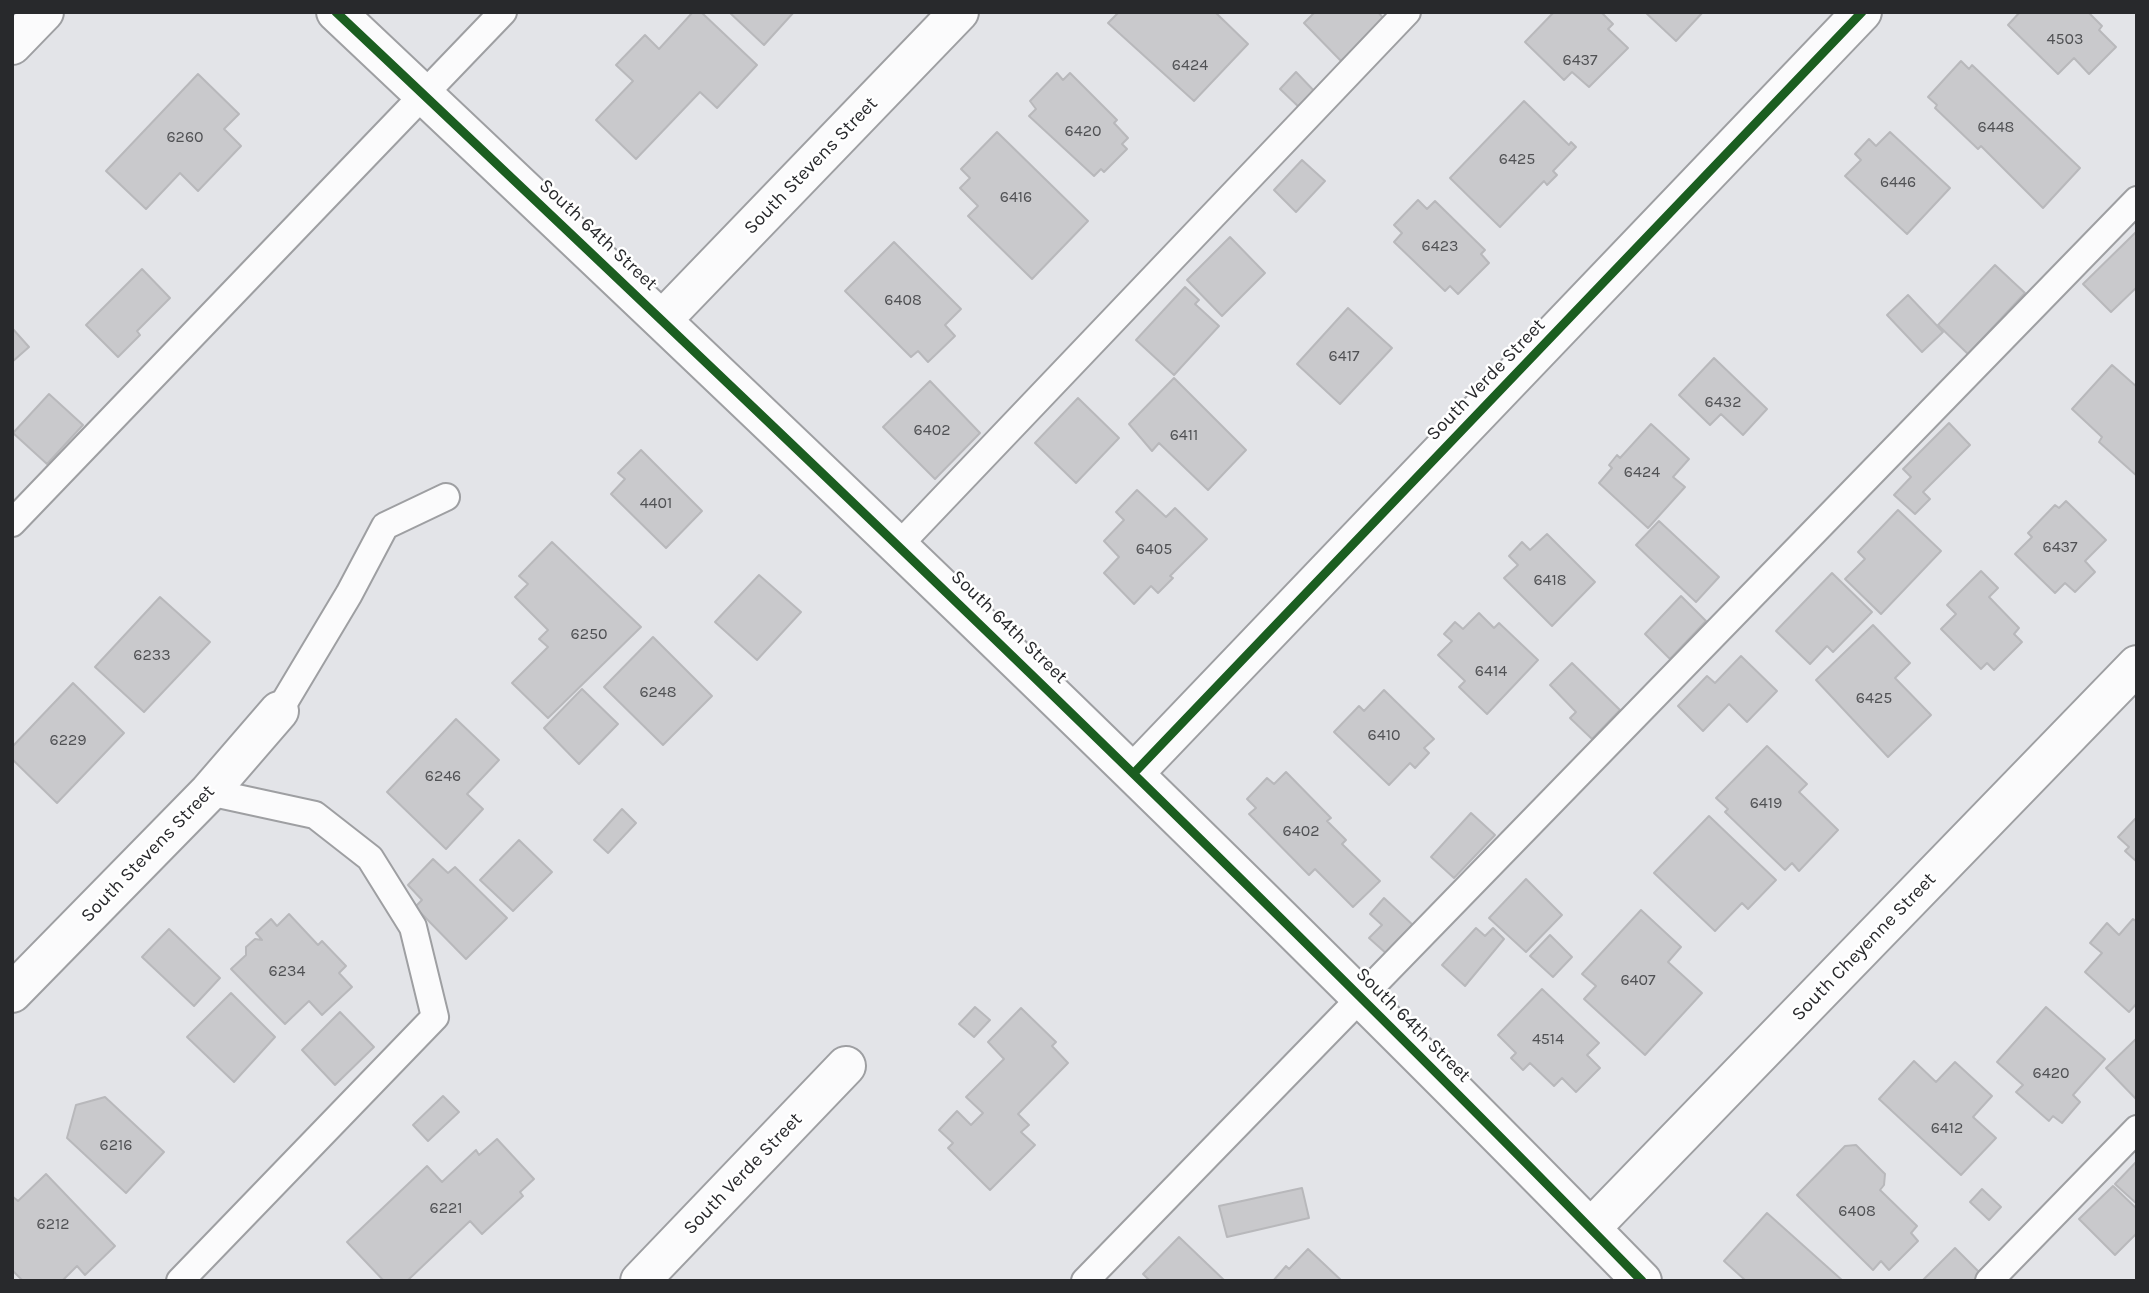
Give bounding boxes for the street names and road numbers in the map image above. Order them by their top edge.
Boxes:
street label: South Stevens Street [739,93,883,239]
street label: South 64th Street [534,174,662,296]
street label: South Verde Street [1422,314,1550,446]
street label: South 64th Street [946,566,1072,688]
street label: South Stevens Street [76,781,220,927]
street label: South Cheyenne Street [1787,868,1941,1026]
street label: South 64th Street [1351,963,1475,1087]
street label: South Verde Street [679,1108,807,1240]

